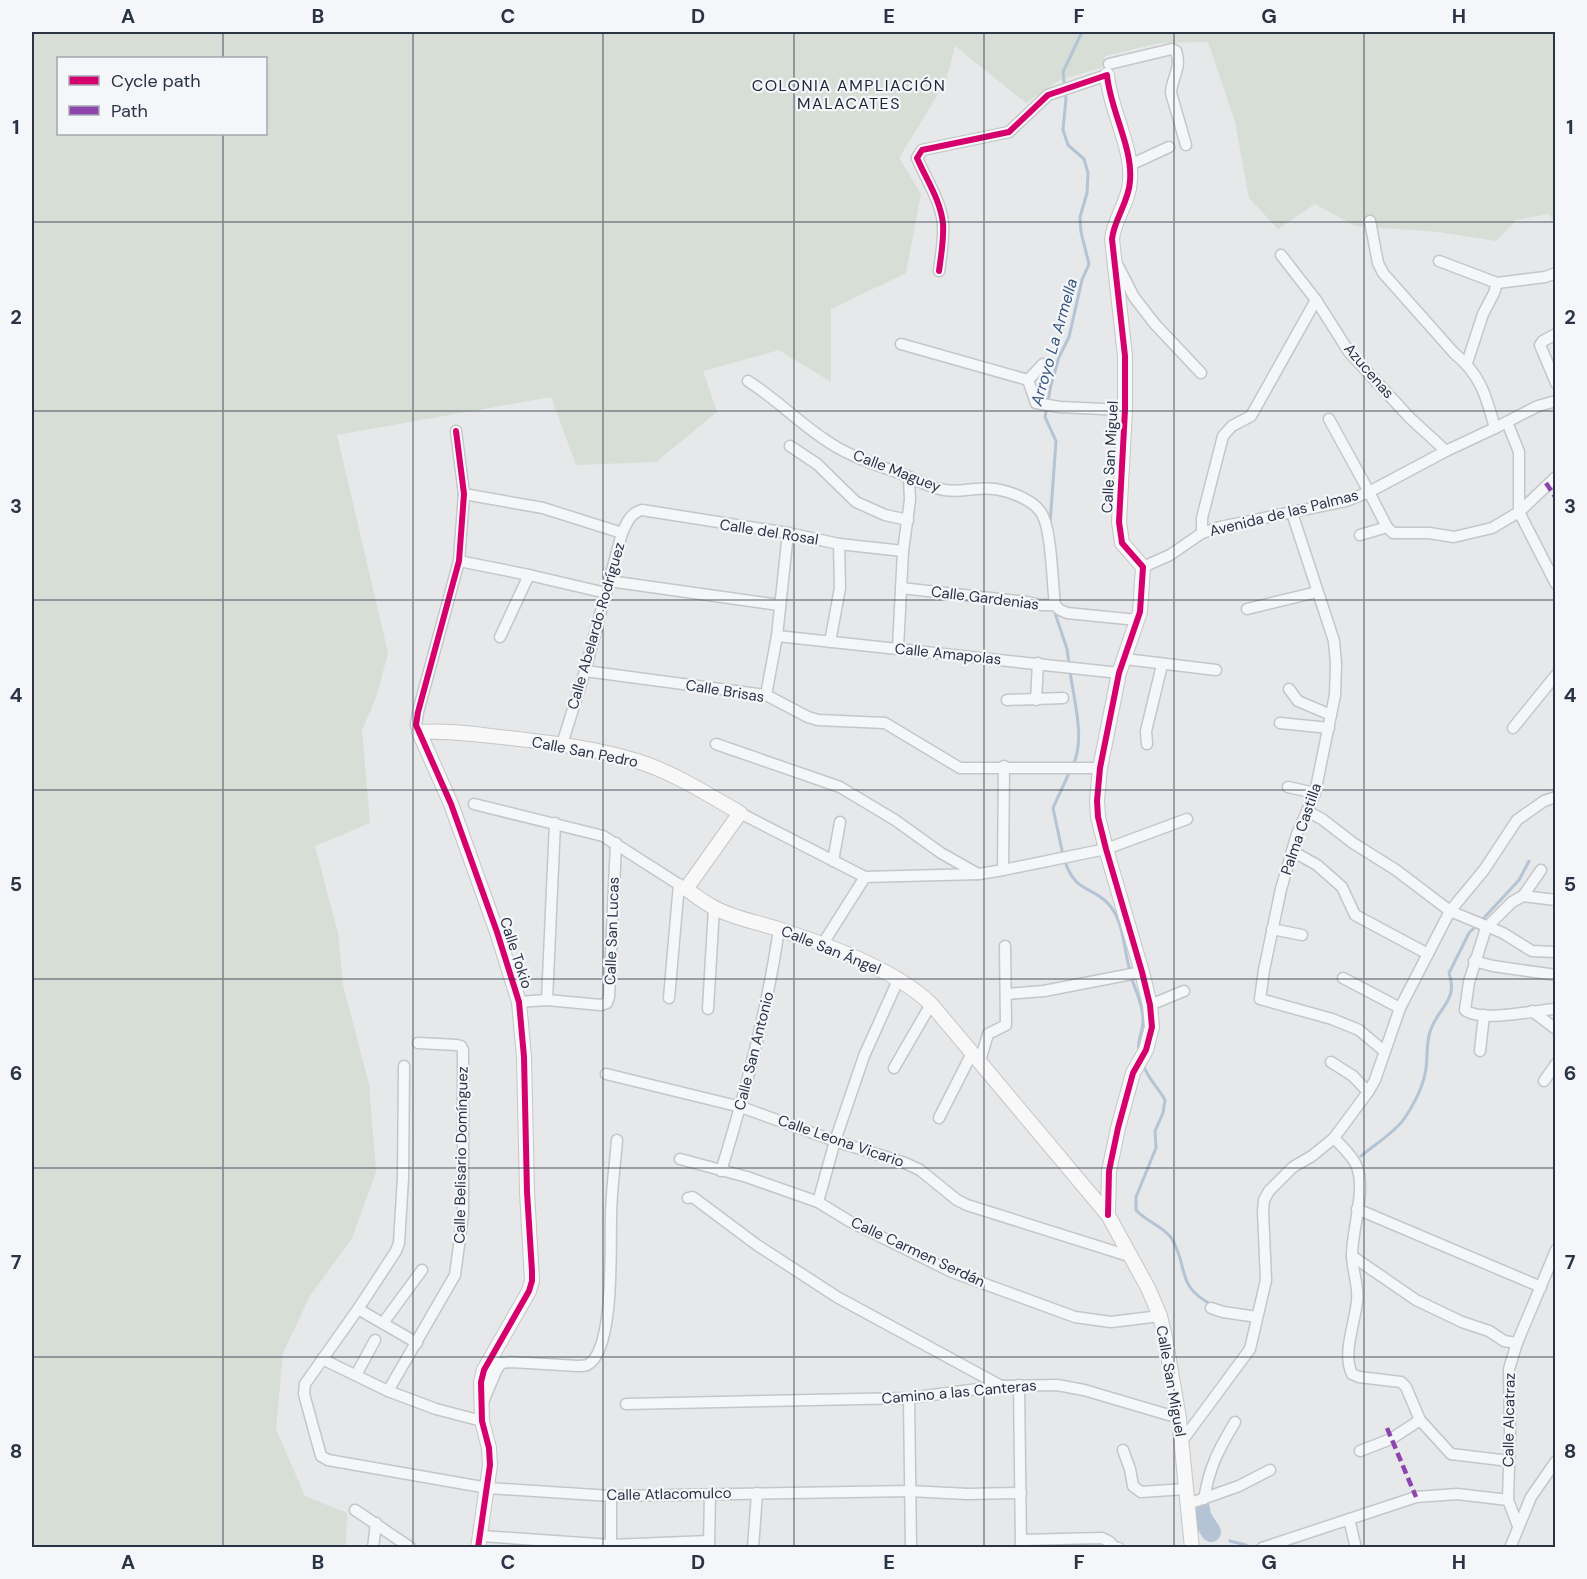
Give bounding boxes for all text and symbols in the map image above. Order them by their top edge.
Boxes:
text: A [121,3,135,29]
text: B [312,3,324,29]
text: C [501,3,515,29]
text: D [691,3,705,29]
text: E [883,3,895,29]
text: F [1073,3,1085,29]
text: G [1261,3,1277,29]
text: H [1452,3,1466,29]
legend [57,57,267,135]
text: Cycle path [111,69,201,93]
district label: COLONIA AMPLIACIÓN MALACATES [752,75,946,114]
text: Path [111,99,148,123]
text: 1 [12,114,20,140]
text: 1 [1566,114,1574,140]
water label: Arroyo La Armella [1026,276,1082,409]
text: 2 [10,304,22,330]
text: 2 [1564,304,1576,330]
street label: Azucenas [1340,339,1398,403]
street label: Calle San Miguel [1097,400,1123,514]
street label: Calle Maguey [850,445,944,497]
street label: Avenida de las Palmas [1207,485,1361,541]
text: 3 [10,493,22,519]
text: 3 [1564,493,1576,519]
street label: Calle del Rosal [718,514,820,550]
street label: Calle Abelardo Rodríguez [563,540,629,712]
street label: Calle Gardenias [930,581,1040,615]
street label: Calle Amapolas [894,638,1002,670]
street label: Calle Brisas [684,675,766,707]
text: 4 [10,682,23,708]
text: 4 [1564,682,1577,708]
street label: Calle San Pedro [530,732,640,772]
street label: Palma Castilla [1276,780,1326,878]
text: 5 [10,871,22,897]
text: 5 [1564,871,1576,897]
street label: Calle San Lucas [600,877,624,985]
street label: Calle Tokio [495,915,537,991]
street label: Calle San Ángel [778,921,884,979]
street label: Calle San Antonio [730,989,778,1113]
text: 6 [10,1060,22,1086]
text: 6 [1564,1060,1576,1086]
street label: Calle Belisario Domínguez [449,1066,473,1244]
street label: Calle Leona Vicario [775,1110,907,1172]
street label: Calle Carmen Serdán [848,1212,988,1292]
text: 7 [11,1249,22,1275]
text: 7 [1565,1249,1576,1275]
street label: Calle San Miguel [1151,1324,1191,1438]
street label: Calle Alcatraz [1498,1373,1520,1467]
street label: Camino a las Canteras [881,1375,1037,1409]
text: 8 [10,1438,22,1464]
text: 8 [1564,1438,1576,1464]
street label: Calle Atlacomulco [606,1483,732,1505]
text: A [121,1549,135,1575]
text: B [312,1549,324,1575]
text: C [501,1549,515,1575]
text: D [691,1549,705,1575]
text: E [883,1549,895,1575]
text: F [1073,1549,1085,1575]
text: G [1261,1549,1277,1575]
text: H [1452,1549,1466,1575]

